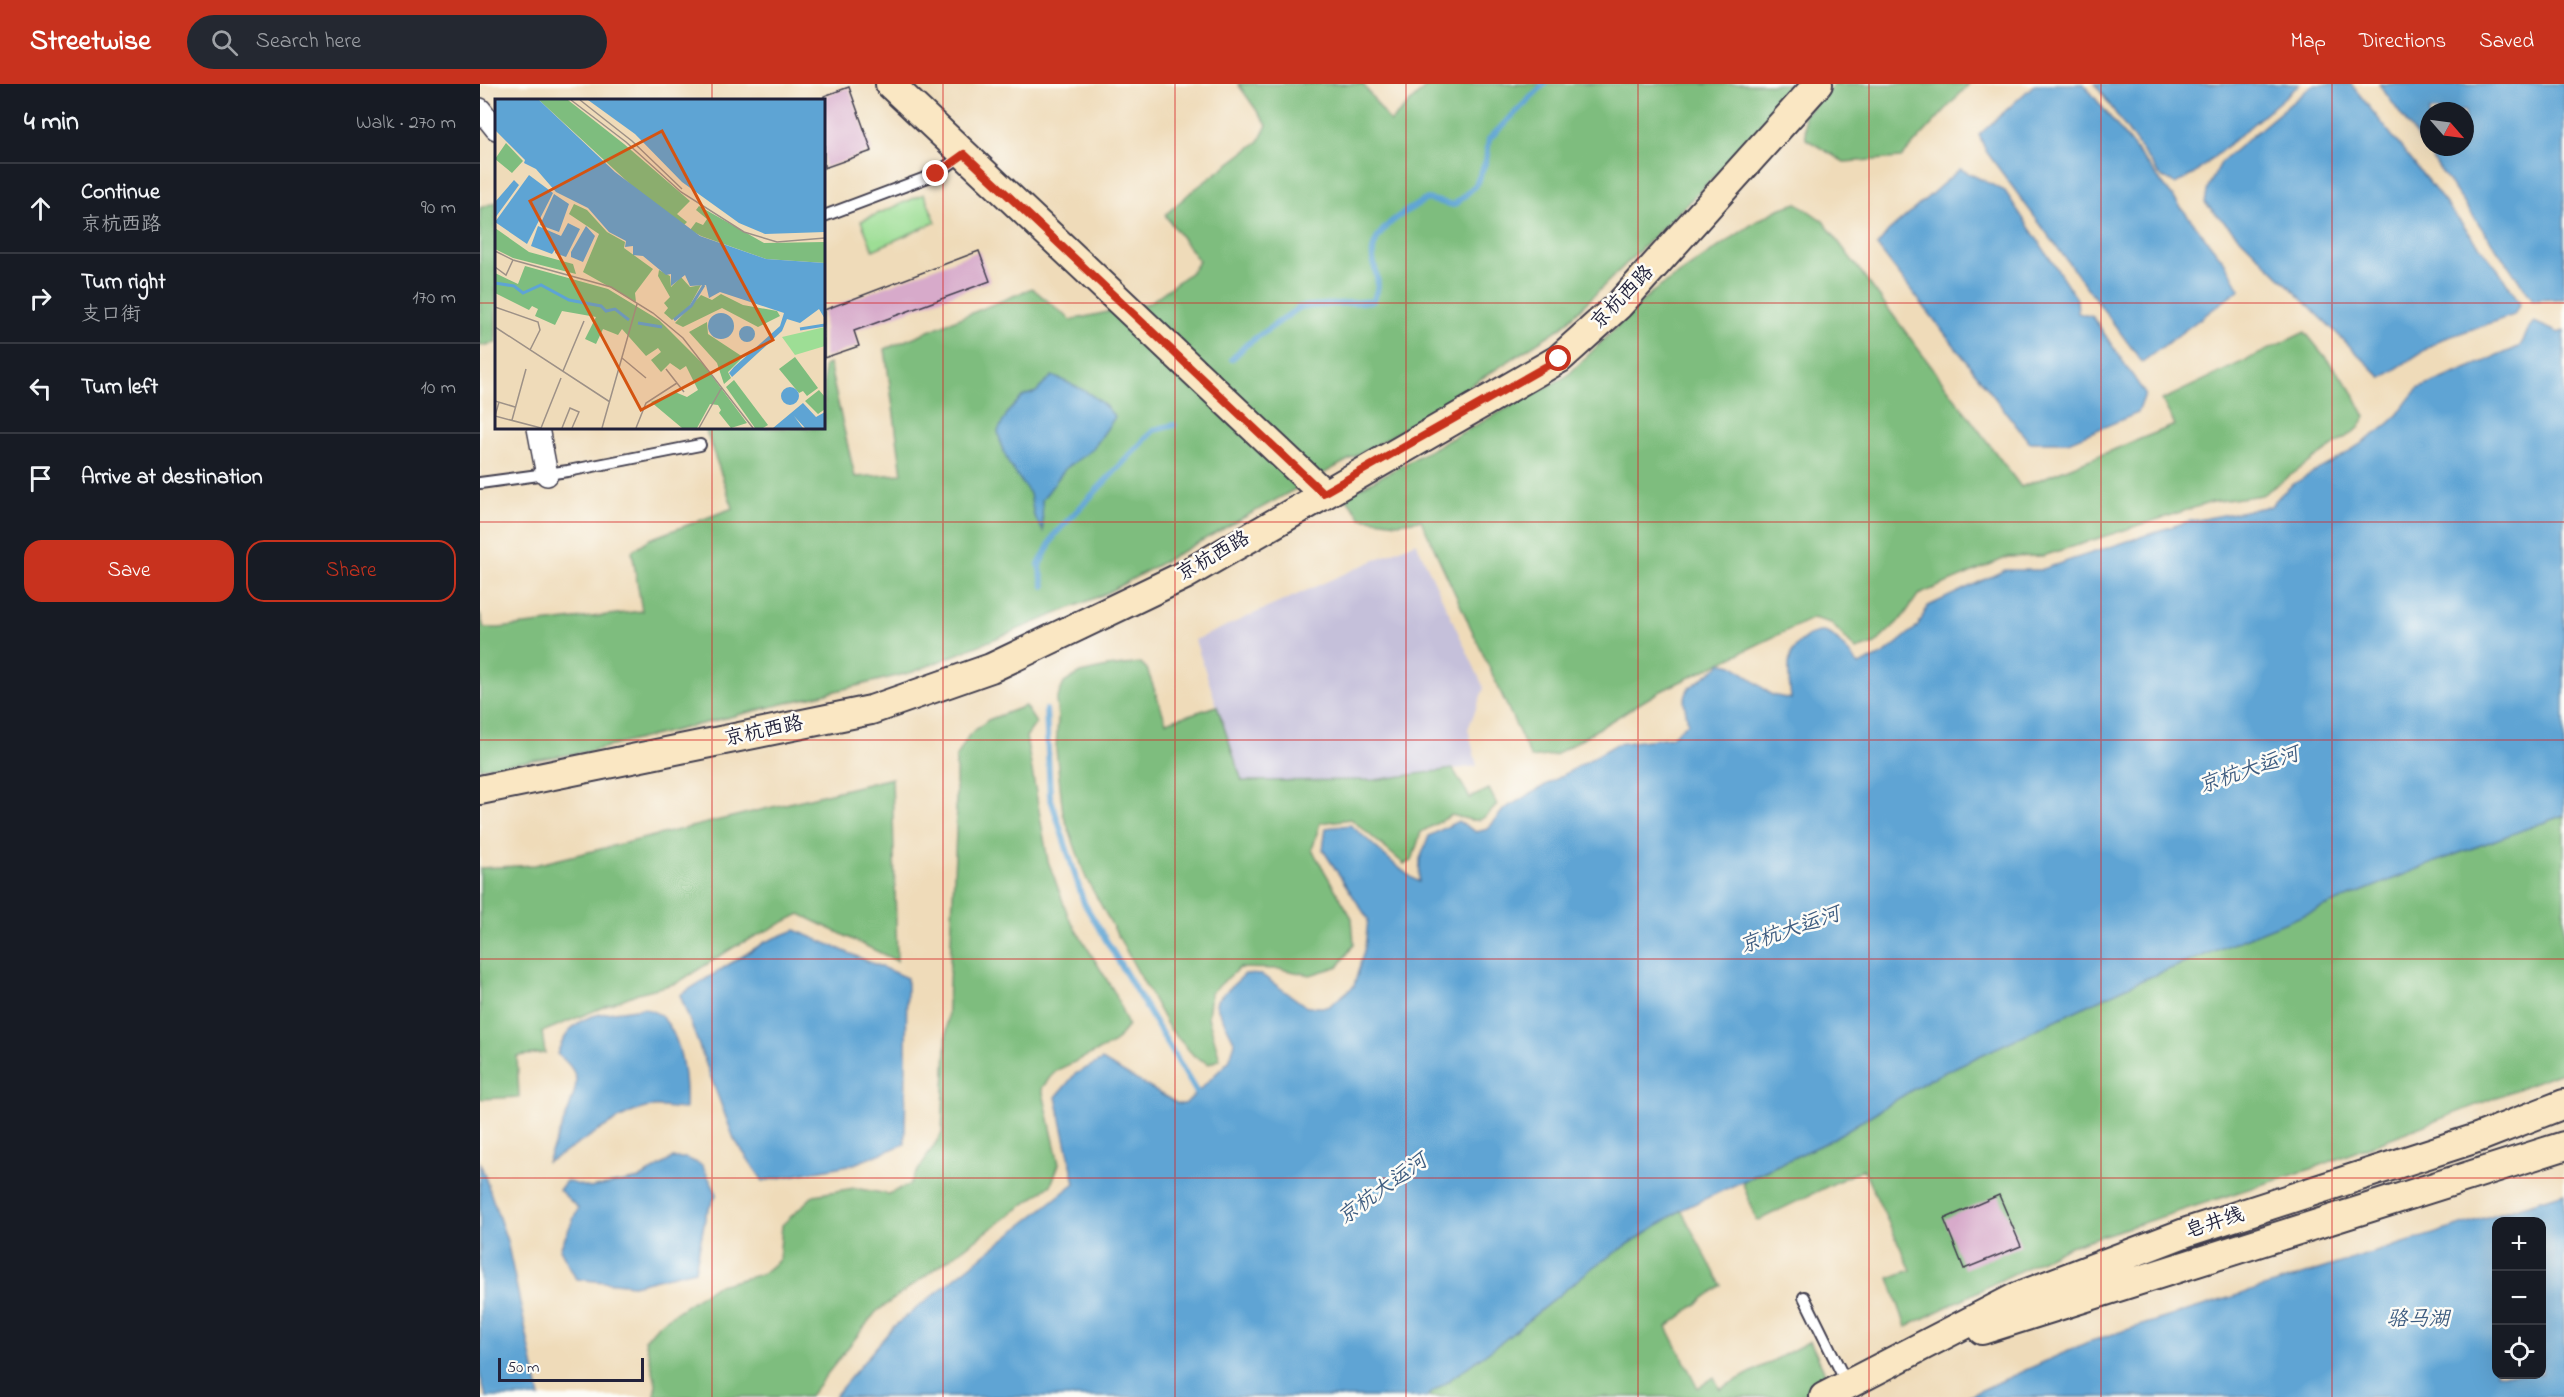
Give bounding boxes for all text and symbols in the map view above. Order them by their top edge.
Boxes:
search box [187,15,607,69]
text: Streetwise [30,22,151,63]
icon: search [208,26,241,59]
text: Search here [256,26,361,58]
text: Map [2290,27,2326,57]
text: Directions [2359,27,2446,57]
text: Saved [2479,27,2534,57]
inset map [495,99,825,429]
north arrow [2420,102,2474,156]
text: 4 min [24,104,79,142]
text: Walk · 270 m [356,109,456,138]
route end [922,160,948,186]
text: Continue [81,177,160,209]
icon: ahead [24,192,57,225]
text: 90 m [421,194,456,223]
text: 京杭西路 [81,211,161,240]
street label: 京杭西路 [1585,258,1662,337]
text: Turn right [81,267,166,299]
icon: right [24,282,57,315]
text: 170 m [412,284,456,313]
text: 支口街 [81,301,141,330]
route start [1545,345,1571,371]
icon: left [24,372,57,405]
text: Turn left [81,372,158,404]
text: 10 m [420,374,456,403]
icon: arrive [24,462,57,495]
text: Arrive at destination [81,462,263,494]
street label: 京杭西路 [1172,524,1257,590]
button: Save [24,540,234,602]
button: Share [246,540,456,602]
street label: 京杭西路 [722,709,807,754]
water label: 京杭大运河 [2194,739,2306,802]
water label: 京杭大运河 [1735,899,1847,962]
water label: 京杭大运河 [1332,1145,1437,1233]
street label: 皂井线 [2182,1201,2248,1247]
map controls [2492,1217,2546,1379]
button: + [2492,1217,2546,1271]
button: − [2492,1271,2546,1325]
water label: 骆马湖 [2387,1305,2451,1335]
button: locate [2492,1325,2546,1379]
scale bar [498,1355,644,1382]
text: 50 m [507,1356,539,1380]

